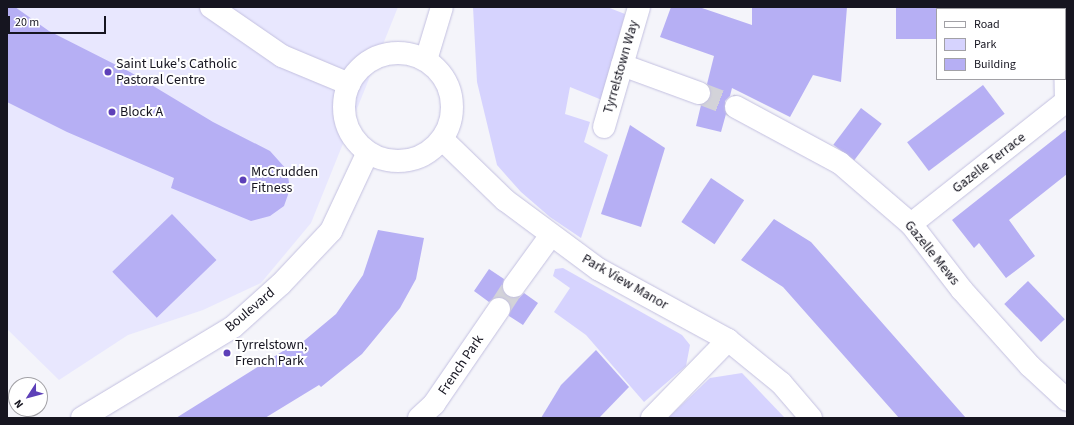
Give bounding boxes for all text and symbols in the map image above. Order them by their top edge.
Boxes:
scale bar [10,8,108,34]
legend [936,8,1066,80]
text: 20 m [15,14,39,31]
text: Road [974,16,1000,33]
street label: Tyrrelstown Way [600,18,642,116]
text: Park [974,36,996,53]
place label: Saint Luke's Catholic Pastoral Centre [116,56,237,88]
text: Building [974,56,1016,73]
marker: Saint Luke's Catholic Pastoral Centre [103,67,113,77]
place label: Block A [120,104,163,120]
marker: Block A [107,107,117,117]
street label: Gazelle Terrace [949,129,1029,197]
place label: McCrudden Fitness [251,164,318,196]
marker: McCrudden Fitness [238,175,248,185]
street label: Gazelle Mews [901,217,963,289]
street label: Park View Manor [579,251,671,313]
street label: Boulevard [222,284,278,336]
street label: French Park [435,332,487,398]
place label: Tyrrelstown, French Park [235,337,308,370]
marker: Tyrrelstown, French Park [222,348,232,358]
north arrow [8,377,48,417]
text: N [10,396,27,411]

